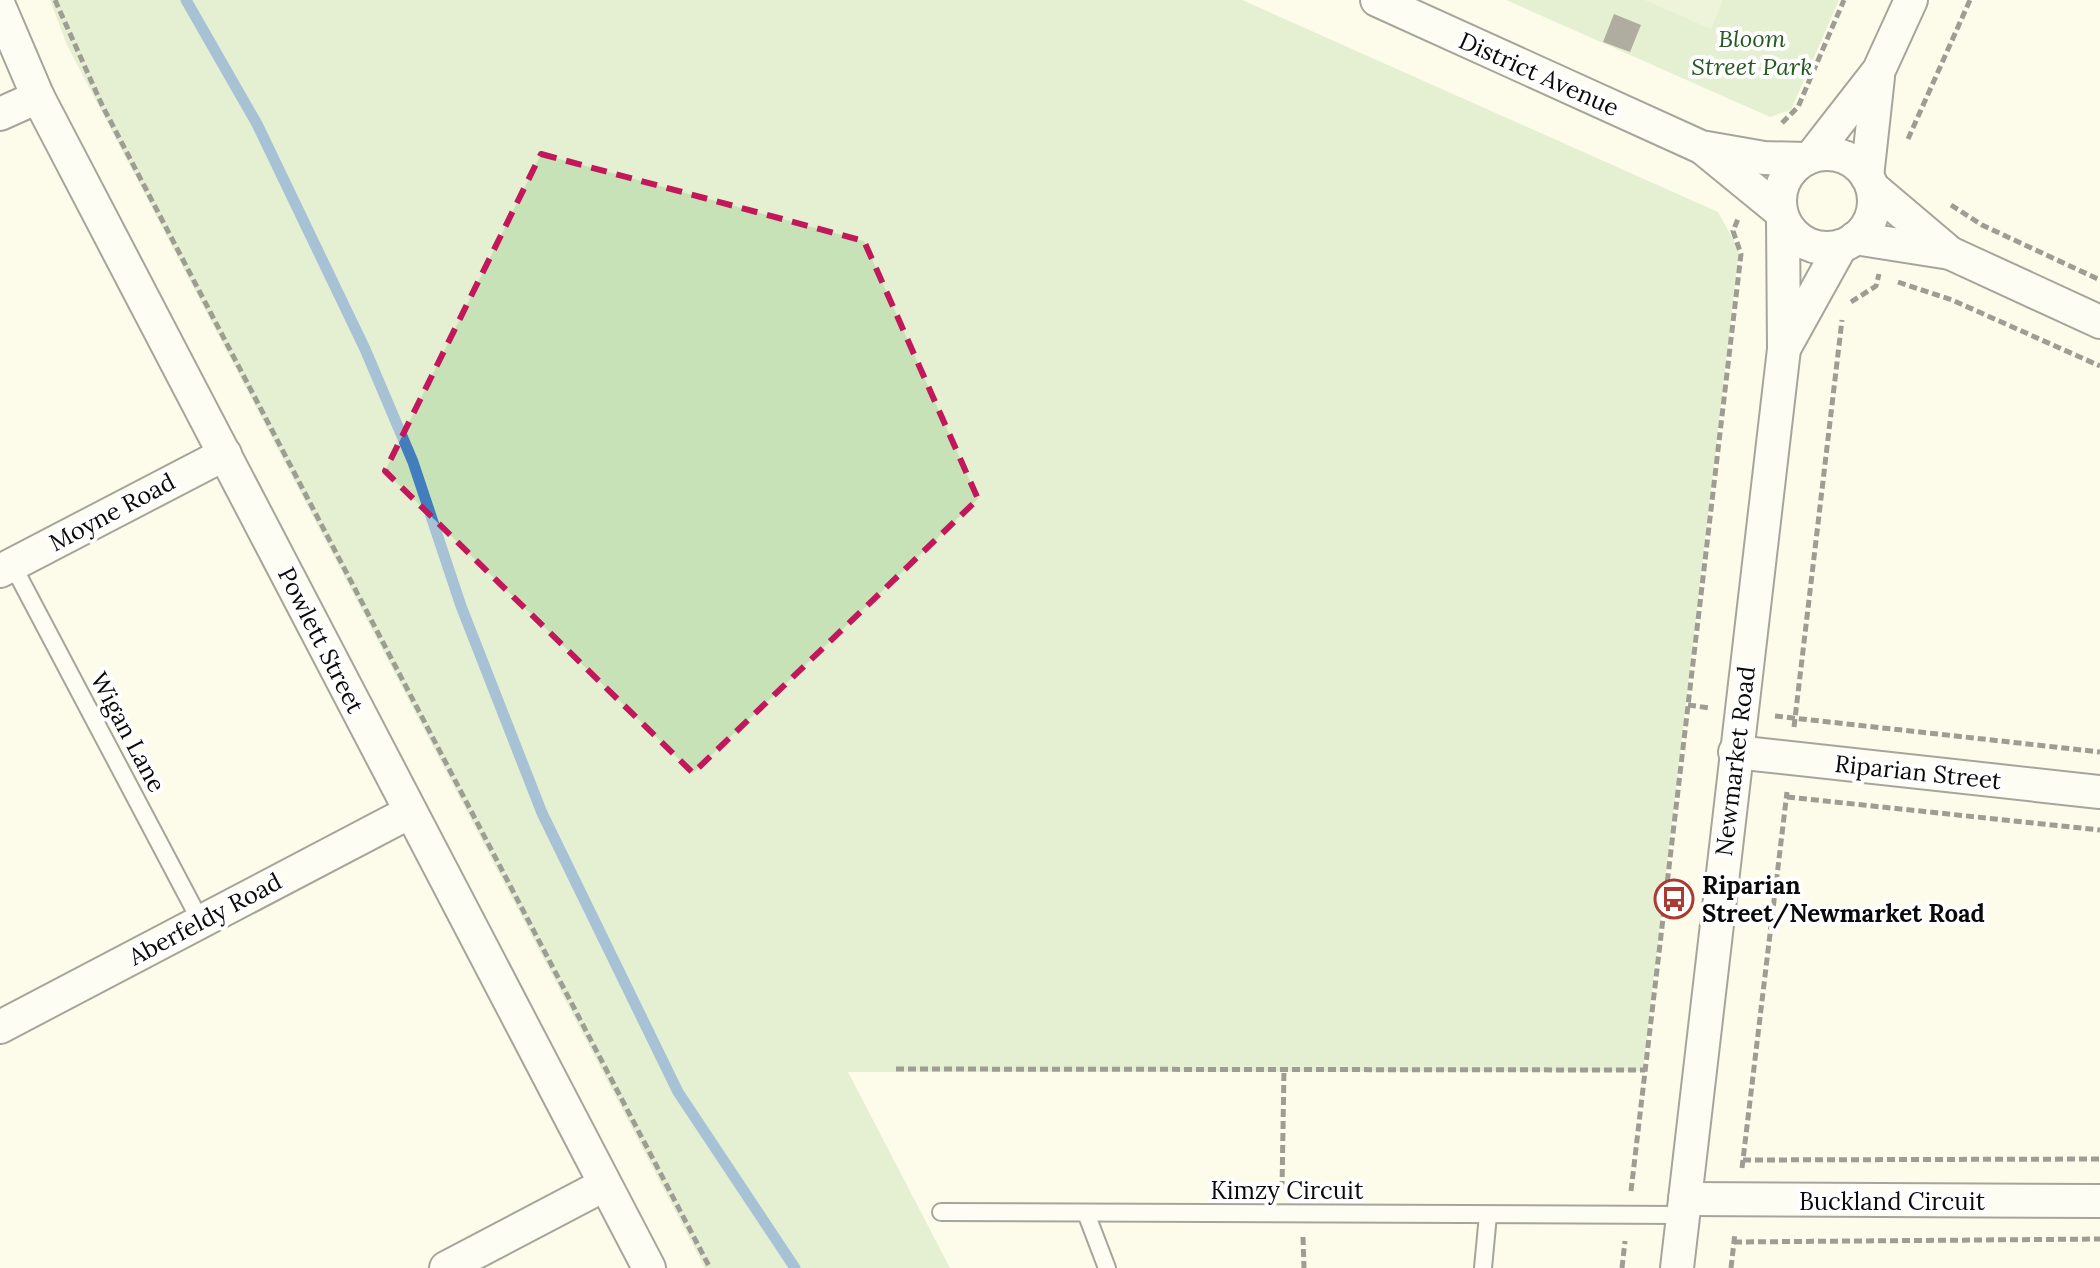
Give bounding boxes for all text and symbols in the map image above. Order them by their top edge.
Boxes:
park label: Bloom Street Park [1691,23,1813,82]
street label: District Avenue [1454,25,1624,123]
street label: Moyne Road [44,466,180,558]
street label: Powlett Street [271,562,371,719]
street label: Newmarket Road [1708,664,1762,858]
street label: Wigan Lane [84,667,172,797]
street label: Riparian Street [1833,748,2003,796]
street label: Aberfeldy Road [122,866,287,973]
place label: Riparian Street/Newmarket Road [1702,870,1985,929]
bus stop icon: Riparian Street/Newmarket Road [1653,878,1695,920]
street label: Kimzy Circuit [1210,1175,1364,1206]
street label: Buckland Circuit [1799,1186,1986,1217]

